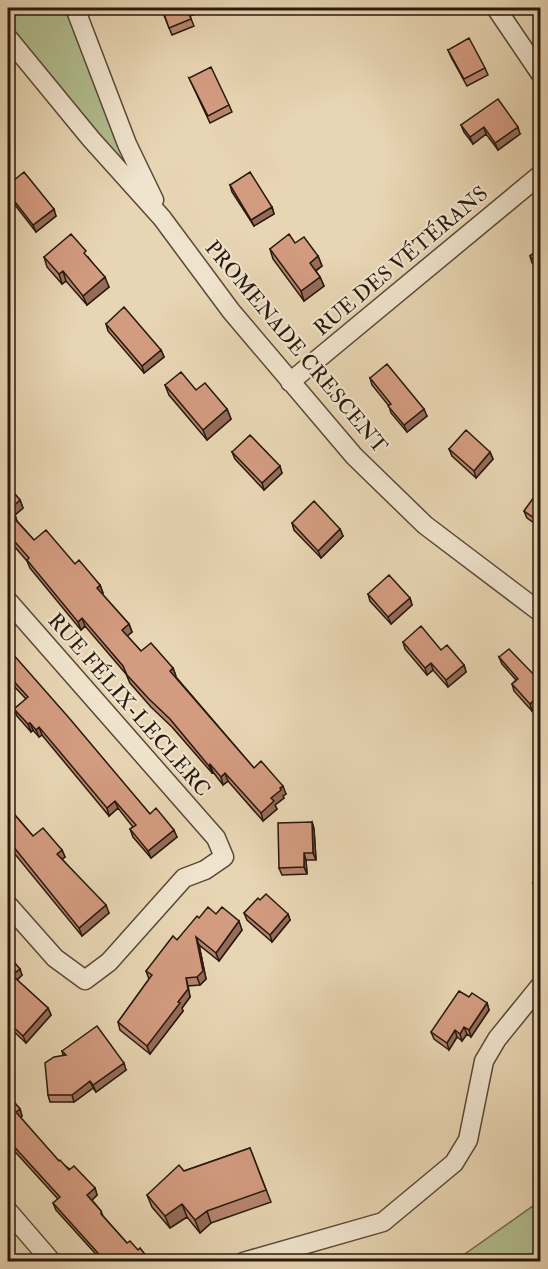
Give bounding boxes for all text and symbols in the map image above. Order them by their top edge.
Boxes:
street label: RUE DES VÉTÉRANS [308,180,494,342]
street label: PROMENADE CRESCENT [199,235,393,459]
street label: RUE FÉLIX-LECLERC [42,608,216,802]

